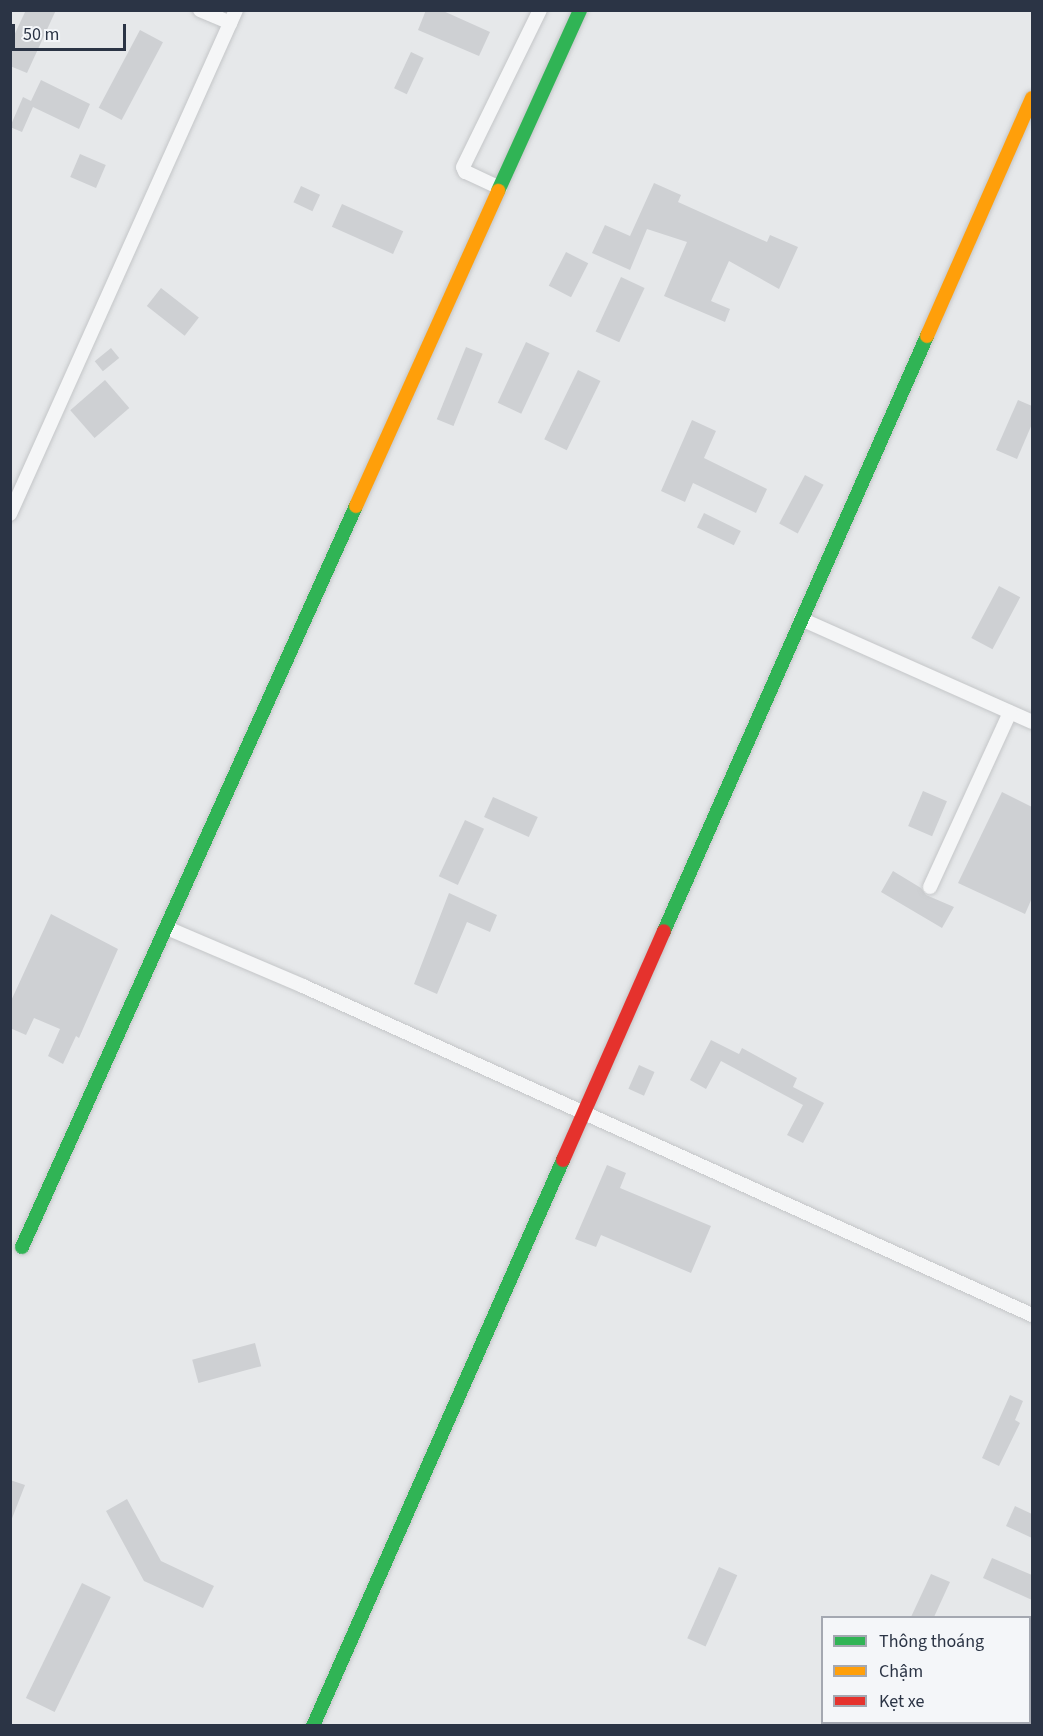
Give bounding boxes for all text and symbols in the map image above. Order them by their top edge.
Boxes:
scale bar [15,12,129,50]
text: 50 m [23,22,59,47]
legend [821,1616,1031,1724]
text: Thông thoáng [879,1629,984,1654]
text: Chậm [879,1659,923,1684]
text: Kẹt xe [879,1689,924,1714]

